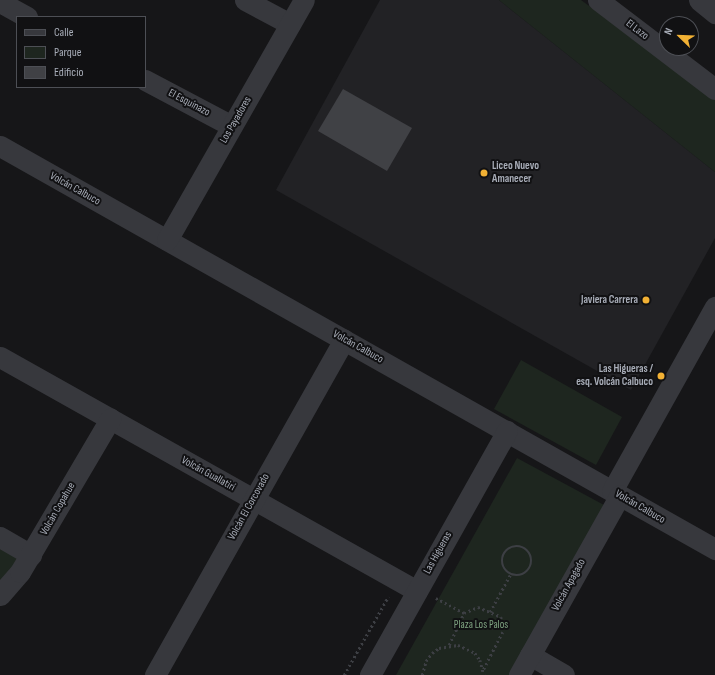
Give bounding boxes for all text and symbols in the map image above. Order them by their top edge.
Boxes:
legend [16,16,146,88]
north arrow [659,16,699,56]
street label: El Lazo [623,17,651,43]
text: Calle [54,25,74,40]
text: N [661,26,676,37]
text: Parque [54,45,82,60]
text: Edificio [54,65,83,80]
street label: El Esquinazo [166,87,212,119]
street label: Los Payadores [217,94,255,146]
place label: Liceo Nuevo Amanecer [492,160,539,186]
marker: Liceo Nuevo Amanecer [479,168,489,178]
street label: Volcán Calbuco [47,170,103,208]
place label: Javiera Carrera [581,293,638,307]
marker: Javiera Carrera [641,295,651,305]
street label: Volcán Calbuco [330,328,386,366]
place label: Las Higueras / esq. Volcán Calbuco [576,363,653,389]
marker: Las Higueras / esq. Volcán Calbuco [656,371,666,381]
street label: Volcán Guallatiri [179,454,237,494]
street label: Volcán El Corcovado [225,472,273,542]
street label: Volcán Copahue [38,480,78,538]
street label: Volcán Calbuco [613,487,667,527]
street label: Las Higueras [421,530,455,576]
street label: Volcán Apagado [549,557,589,613]
park label: Plaza Los Palos [454,618,508,632]

